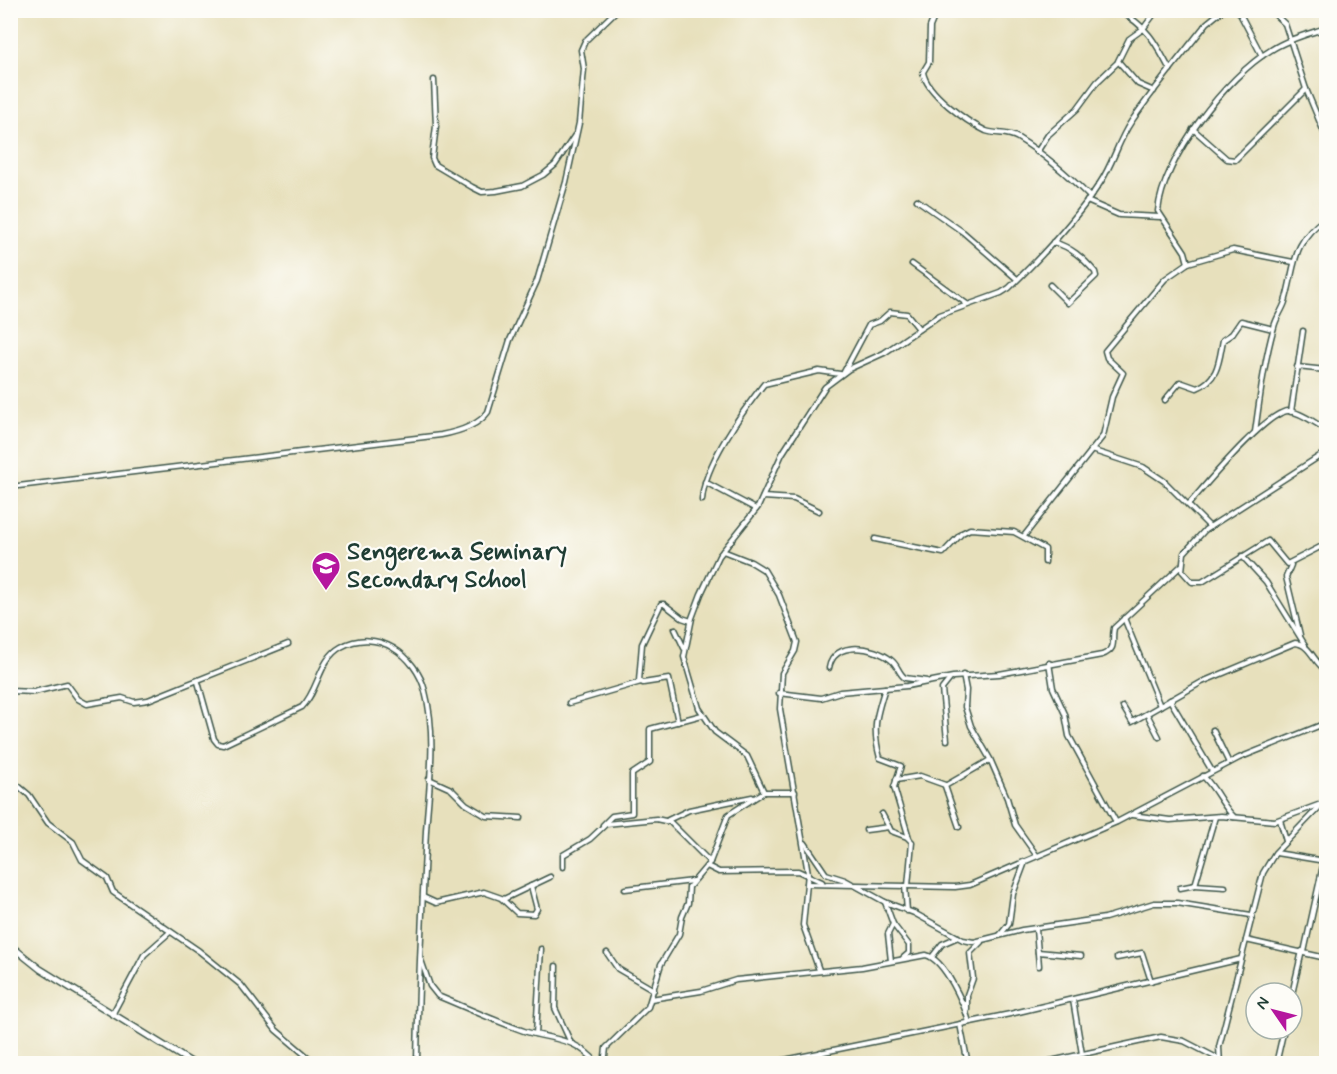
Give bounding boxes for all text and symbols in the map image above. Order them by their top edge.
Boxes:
place label: Sengerema Seminary Secondary School [347,537,567,596]
school or university icon: Sengerema Seminary Secondary School [310,550,342,592]
north arrow [1244,981,1304,1041]
text: N [1251,993,1275,1014]

